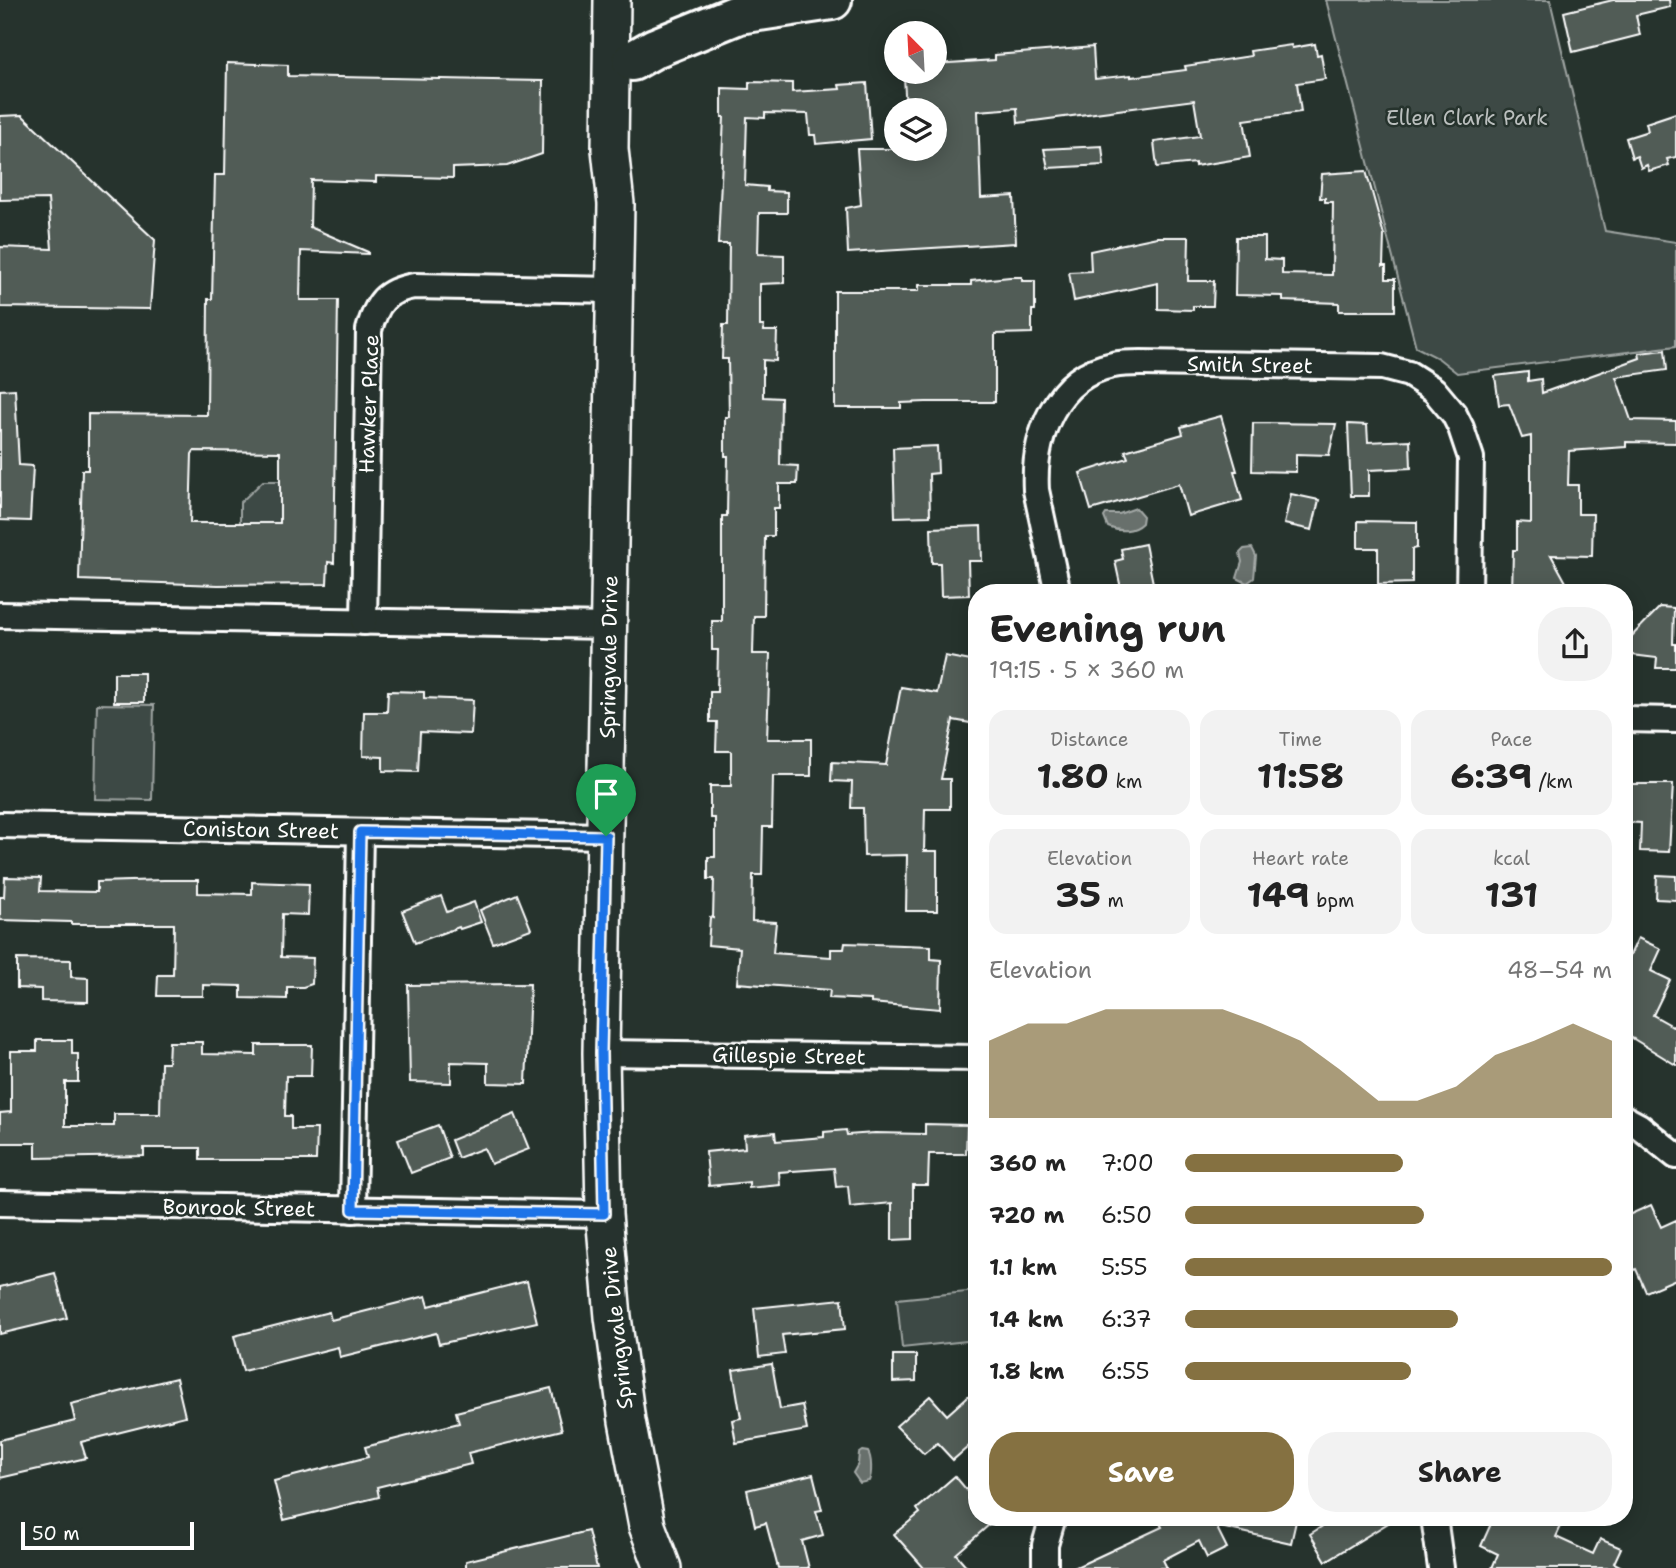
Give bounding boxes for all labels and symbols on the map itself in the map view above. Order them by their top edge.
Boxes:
north arrow [884,21,947,84]
park label: Ellen Clark Park [1386,104,1548,132]
street label: Hawker Place [353,334,385,474]
street label: Smith Street [1187,350,1313,380]
street label: Springvale Drive [594,575,624,739]
pin [576,764,636,836]
street label: Coniston Street [183,815,339,845]
street label: Gillespie Street [712,1041,866,1071]
street label: Bonrook Street [162,1193,316,1223]
street label: Springvale Drive [595,1245,639,1411]
scale bar [21,1519,194,1551]

